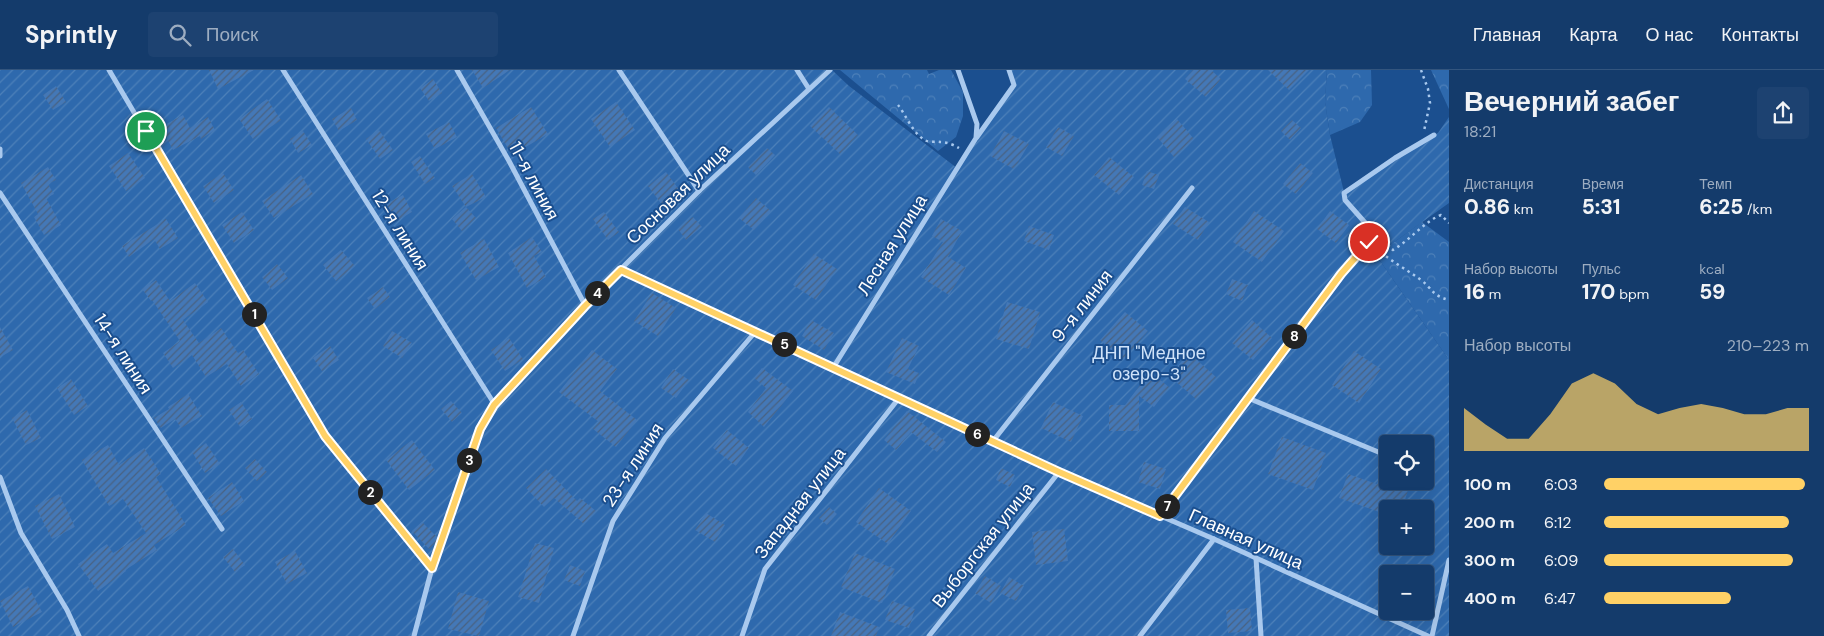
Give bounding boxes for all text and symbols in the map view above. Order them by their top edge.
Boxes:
search box [148,12,498,57]
text: Sprintly [25,19,118,50]
icon: search [166,21,194,49]
text: Поиск [206,22,258,47]
text: Главная [1473,23,1541,47]
text: Карта [1569,23,1618,47]
text: О нас [1646,23,1693,47]
text: Контакты [1721,23,1799,47]
text: Вечерний забег [1464,83,1680,120]
button: share [1757,87,1809,139]
pin [125,110,167,152]
icon: arrive [132,117,160,145]
text: 18:21 [1464,121,1496,142]
street label: 11-я линия [503,137,565,225]
street label: Сосновая улица [621,138,736,250]
text: Дистанция [1464,175,1534,193]
text: Время [1582,175,1624,193]
text: Темп [1699,175,1732,193]
street label: 12-я линия [366,185,434,275]
street label: Лесная улица [851,189,933,300]
text: 0.86 [1464,193,1510,221]
text: 5:31 [1582,193,1621,221]
text: 6:25 [1699,193,1743,221]
text: km [1510,200,1533,218]
text: /km [1743,200,1772,218]
pin [1348,221,1390,263]
icon: check [1355,228,1383,256]
text: Набор высоты [1464,260,1558,278]
text: Пульс [1582,260,1621,278]
text: kcal [1699,260,1725,278]
street label: 9-я линия [1046,265,1118,347]
text: 16 [1464,278,1485,306]
text: 170 [1582,278,1615,306]
text: 59 [1699,278,1725,306]
pin: 4 [584,280,610,306]
text: 4 [593,284,602,302]
text: m [1485,285,1501,303]
text: bpm [1615,285,1649,303]
pin: 1 [242,302,266,326]
text: 1 [252,305,257,323]
street label: 14-я линия [88,309,158,399]
pin: 8 [1282,324,1306,348]
text: 8 [1290,327,1299,345]
pin: 5 [772,332,796,356]
text: 5 [780,335,789,353]
text: Набор высоты [1464,335,1571,356]
text: 210–223 m [1727,335,1809,356]
park label: ДНП "Медное озеро-3" [1092,341,1206,386]
street label: 23-я линия [597,418,669,512]
pin: 6 [964,422,990,446]
text: 6 [973,425,982,443]
map controls [1379,435,1434,620]
button: locate [1379,435,1434,490]
street label: Западная улица [749,442,852,564]
pin: 3 [456,448,482,472]
text: 3 [465,451,474,469]
text: 100 m [1464,474,1511,495]
text: 6:03 [1544,474,1578,495]
street label: Выборгская улица [927,477,1040,613]
pin: 2 [358,480,382,504]
text: 2 [366,483,375,501]
pin: 7 [1154,494,1180,518]
text: 7 [1164,497,1171,515]
button: + [1379,500,1434,555]
street label: Главная улица [1185,503,1308,575]
text: 200 m [1464,512,1515,533]
text: 6:12 [1544,512,1572,533]
text: 300 m [1464,550,1515,571]
text: 6:09 [1544,550,1578,571]
button: − [1379,565,1434,620]
text: 400 m [1464,588,1516,609]
text: 6:47 [1544,588,1576,609]

